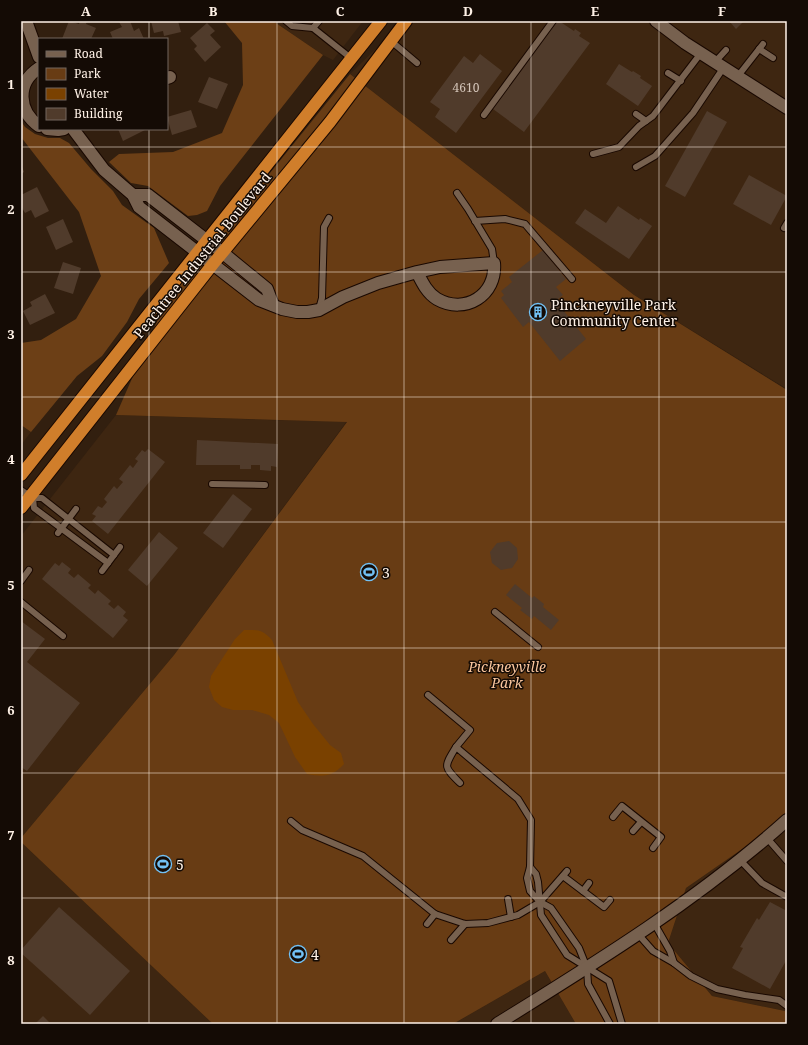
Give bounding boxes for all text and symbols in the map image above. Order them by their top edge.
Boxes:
text: A [81,2,91,20]
text: B [209,2,218,20]
text: C [336,2,345,20]
text: D [463,2,473,20]
text: E [591,2,600,20]
text: F [718,2,726,20]
legend [38,38,168,130]
text: Road [74,45,104,62]
text: Park [74,65,102,82]
text: 1 [7,75,15,93]
house number: 4610 [453,79,480,96]
text: Water [74,85,109,102]
text: Building [74,105,123,122]
street label: Peachtree Industrial Boulevard [129,168,275,342]
text: 2 [7,200,15,218]
place label: Pinckneyville Park Community Center [551,295,678,330]
building icon: Pinckneyville Park Community Center [528,302,548,322]
text: 3 [7,325,15,343]
text: 4 [7,450,15,468]
sports icon: 3 [359,562,379,582]
place label: 3 [382,563,390,582]
text: 5 [7,576,15,594]
park label: Pickneyville Park [467,657,546,692]
text: 6 [7,701,15,719]
text: 7 [7,826,15,844]
sports icon: 5 [153,854,173,874]
place label: 5 [176,855,184,874]
sports icon: 4 [288,944,308,964]
place label: 4 [311,945,319,964]
text: 8 [7,951,15,969]

